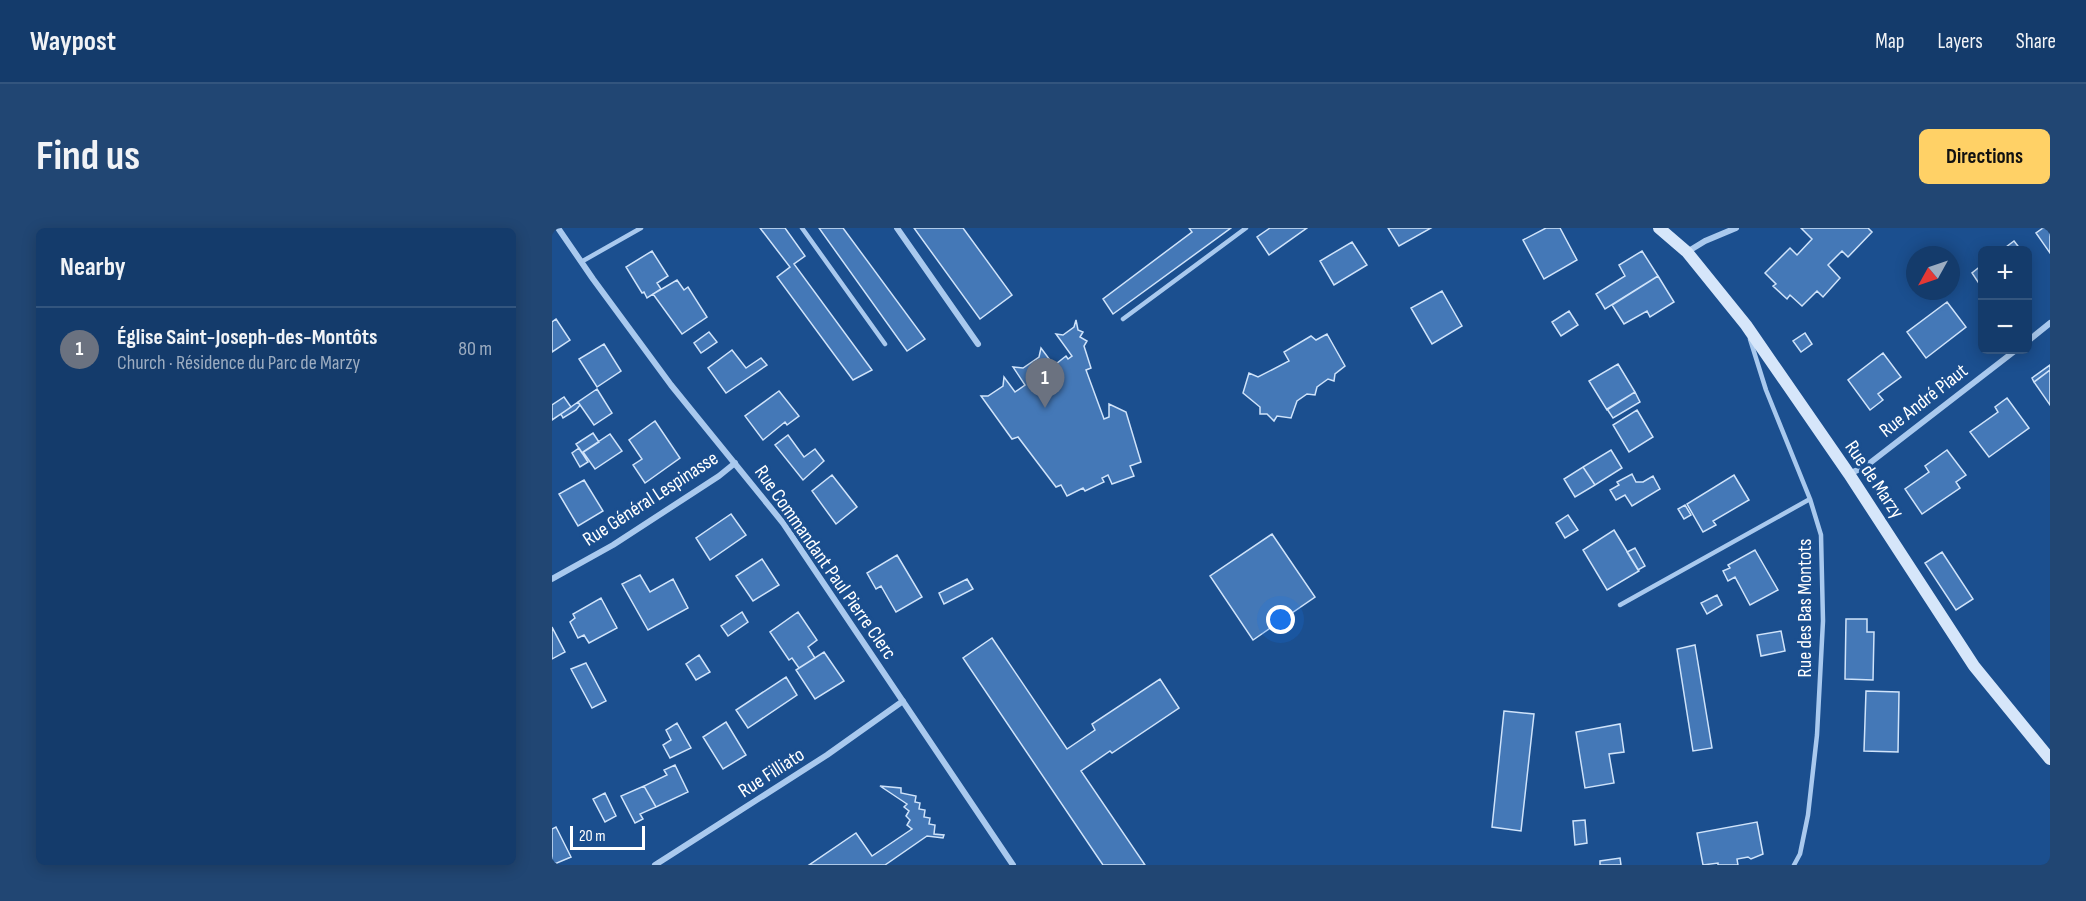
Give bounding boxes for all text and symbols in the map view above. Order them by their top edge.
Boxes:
text: Waypost [30,25,116,58]
text: Map [1875,29,1904,54]
text: Layers [1937,29,1983,54]
text: Share [2016,29,2056,54]
button: Directions [1919,129,2050,184]
text: Find us [36,131,140,182]
north arrow [1906,246,1960,300]
map controls [1978,246,2032,354]
button: + [1978,246,2032,300]
text: Nearby [60,252,126,283]
button: − [1978,300,2032,354]
text: Église Saint-Joseph-des-Montôts [117,324,378,351]
text: 1 [76,337,83,361]
text: 80 m [458,337,492,361]
text: Church · Résidence du Parc de Marzy [117,351,360,375]
pin: 1 [1026,358,1064,408]
street label: Rue André Piaut [1875,359,1973,443]
street label: Rue de Marzy [1839,436,1909,523]
street label: Rue Général Lespinasse [578,446,723,551]
street label: Rue Commandant Paul Pierre Clerc [749,461,901,664]
street label: Rue des Bas Montots [1793,539,1817,677]
your location [1266,605,1295,634]
street label: Rue Filliato [734,743,809,803]
scale bar [570,823,645,850]
text: 20 m [579,827,606,846]

